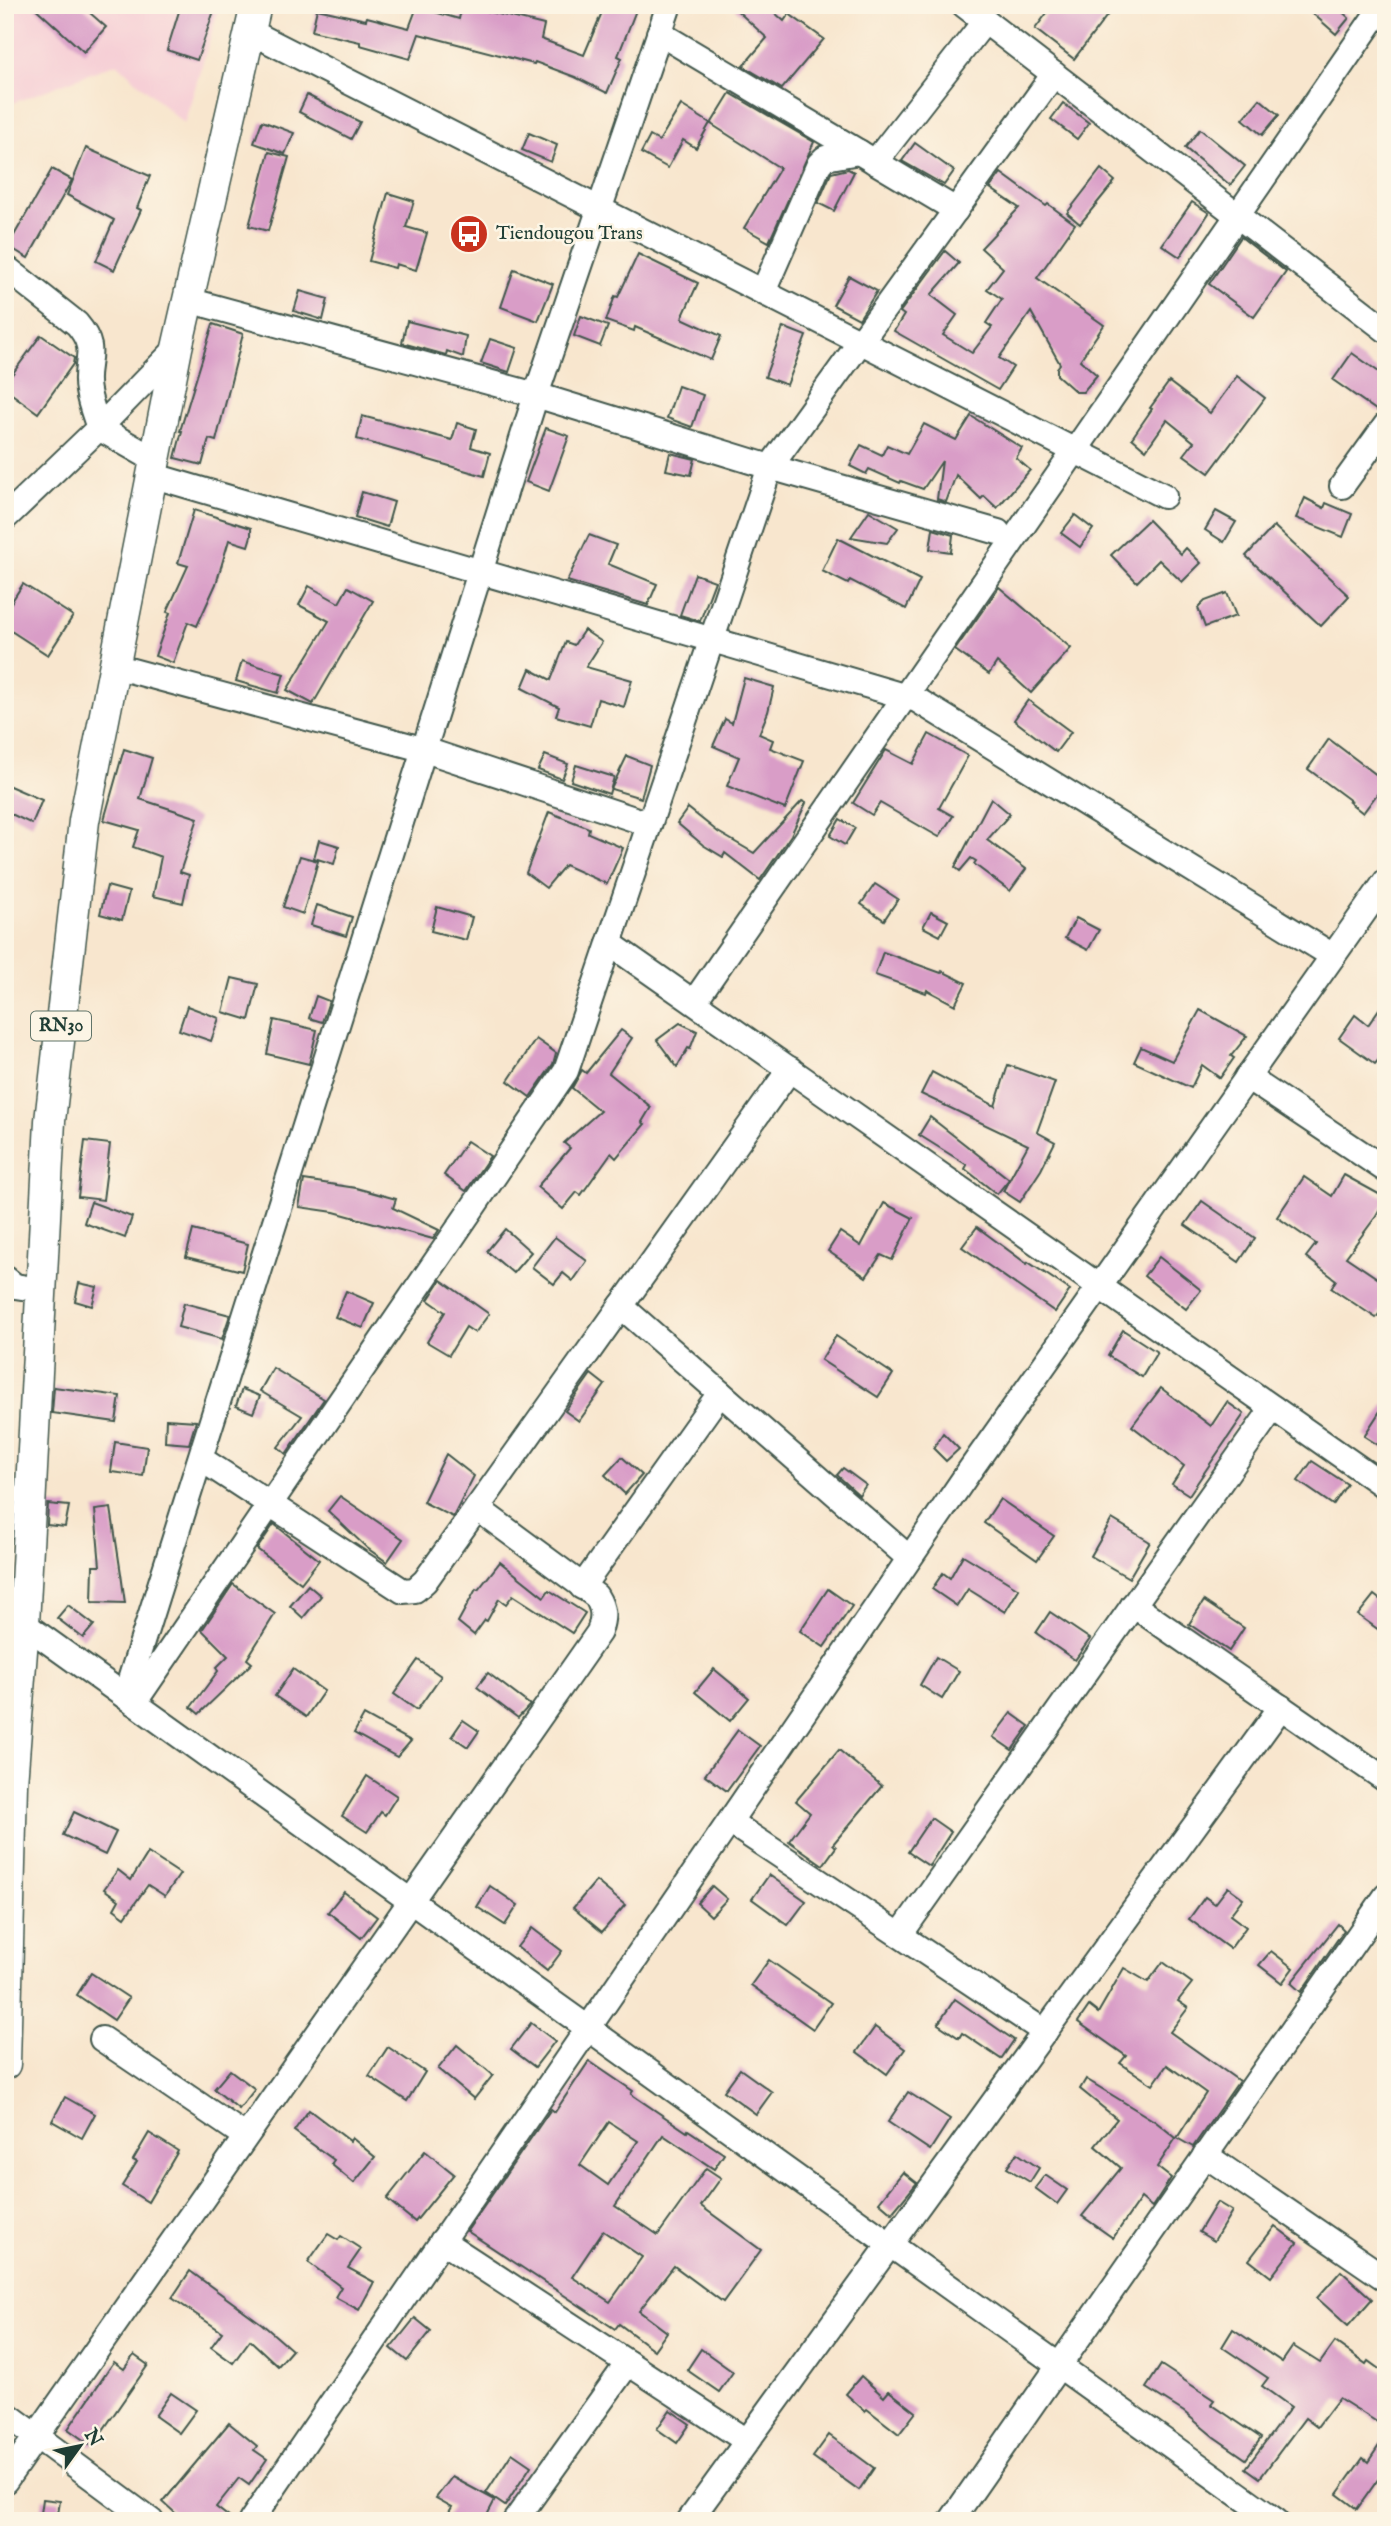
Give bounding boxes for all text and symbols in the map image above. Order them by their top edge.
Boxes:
bus stop icon: Tiendougou Trans [448,213,490,255]
place label: Tiendougou Trans [496,222,643,246]
road number: RN30 [31,1012,91,1041]
north arrow [46,2410,116,2480]
text: N [77,2424,107,2452]

